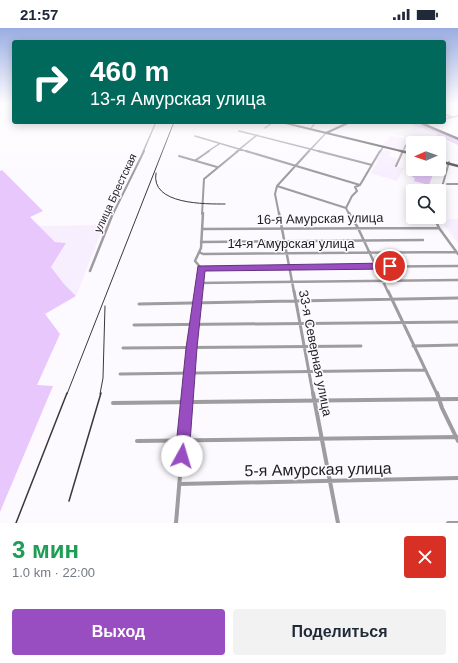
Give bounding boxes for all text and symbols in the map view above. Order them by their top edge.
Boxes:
text: 21:57 [20,6,58,23]
icon: right [24,56,76,108]
text: 460 m [90,56,169,87]
text: 13-я Амурская улица [90,89,266,109]
north arrow [406,136,446,176]
map controls [406,136,446,224]
street label: улица Брестская [91,152,139,234]
button: search [406,184,446,224]
street label: 16-я Амурская улица [256,210,384,227]
street label: 14-я Амурская улица [228,236,355,251]
pin [373,249,407,283]
icon: arrive [379,255,401,277]
street label: 33-я Северная улица [296,289,335,418]
position arrow [161,435,203,477]
street label: 5-я Амурская улица [244,460,392,479]
text: 3 мин [12,536,79,563]
button: close [404,536,446,578]
text: 1.0 km · 22:00 [12,565,95,580]
button: Выход [12,609,225,655]
button: Поделиться [233,609,446,655]

